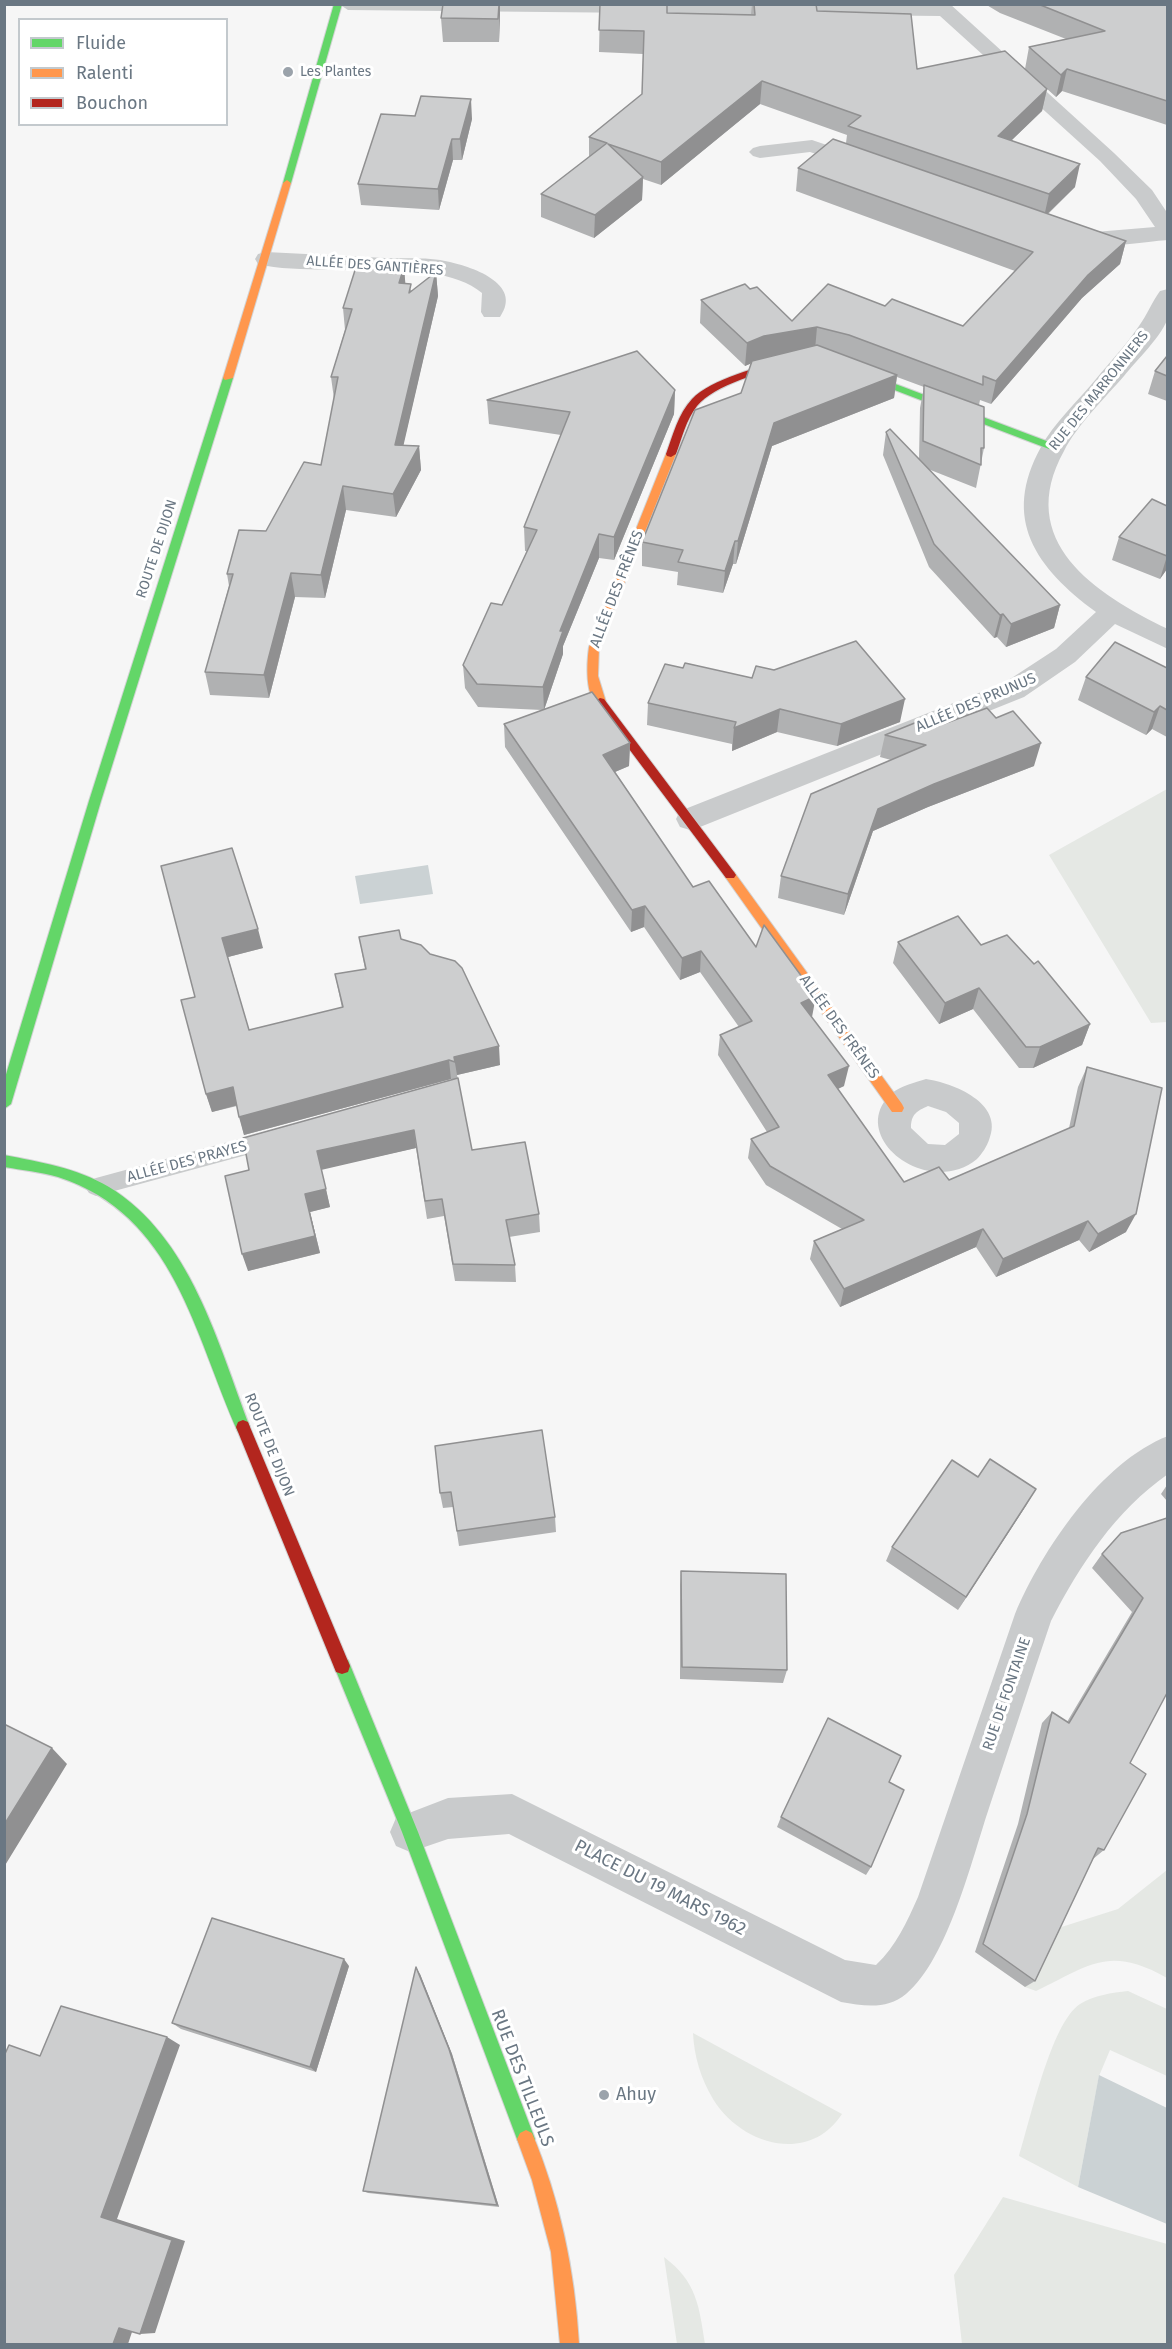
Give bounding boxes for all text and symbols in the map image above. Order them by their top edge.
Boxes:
legend [18,18,228,126]
text: Fluide [76,32,126,54]
text: Ralenti [76,62,133,84]
place label: Les Plantes [300,64,371,80]
marker: Les Plantes [281,65,295,79]
text: Bouchon [76,92,148,114]
street label: ALLÉE DES GANTIÈRES [306,253,444,279]
street label: RUE DES MARRONNIERS [1046,328,1152,454]
street label: ROUTE DE DIJON [133,498,181,600]
street label: ALLÉE DES FRÊNES [586,528,648,650]
street label: ALLÉE DES PRUNUS [913,669,1039,737]
street label: ALLÉE DES FRÊNES [795,972,883,1082]
street label: ALLÉE DES PRAYES [125,1137,249,1187]
street label: ROUTE DE DIJON [240,1391,298,1499]
street label: RUE DE FONTAINE [979,1635,1035,1753]
street label: PLACE DU 19 MARS 1962 [571,1835,749,1941]
street label: RUE DES TILLEULS [486,2006,558,2150]
place label: Ahuy [616,2084,656,2106]
marker: Ahuy [597,2088,611,2102]

